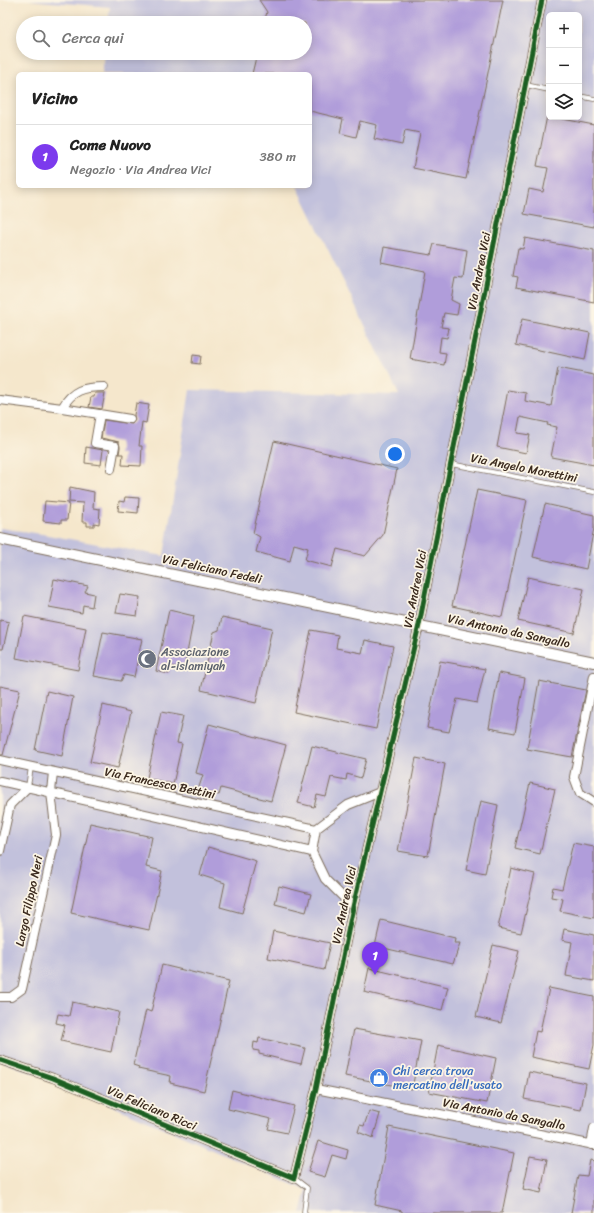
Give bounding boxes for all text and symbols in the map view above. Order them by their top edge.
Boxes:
map controls [546,12,582,120]
button: + [546,12,582,48]
search box [16,16,312,60]
text: Cerca qui [62,25,124,51]
icon: search [30,27,52,49]
button: − [546,48,582,84]
text: Vicino [32,83,78,113]
button: layers [546,84,582,120]
text: Come Nuovo [70,132,151,158]
text: 1 [42,145,48,168]
text: 380 m [259,145,296,168]
text: Negozio · Via Andrea Vici [70,158,211,181]
street label: Via Andrea Vici [461,229,497,312]
your location [385,444,405,464]
street label: Via Angelo Morettini [469,447,580,489]
street label: Via Andrea Vici [397,547,433,630]
street label: Via Feliciano Fedeli [160,548,264,590]
street label: Via Antonio da Sangallo [446,607,572,655]
place label: Associazione al-islamiyah [160,641,229,677]
mosque icon: Associazione al-islamiyah [136,648,158,670]
street label: Via Francesco Bettini [103,761,218,806]
street label: Largo Filippo Neri [9,853,50,949]
street label: Via Andrea Vici [325,863,363,946]
pin: 1 [362,942,388,975]
place label: Chi cerca trova mercatino dell'usato [393,1060,502,1096]
shop icon: Chi cerca trova mercatino dell'usato [368,1067,390,1089]
street label: Via Feliciano Ricci [104,1079,201,1137]
street label: Via Antonio da Sangallo [441,1091,567,1137]

